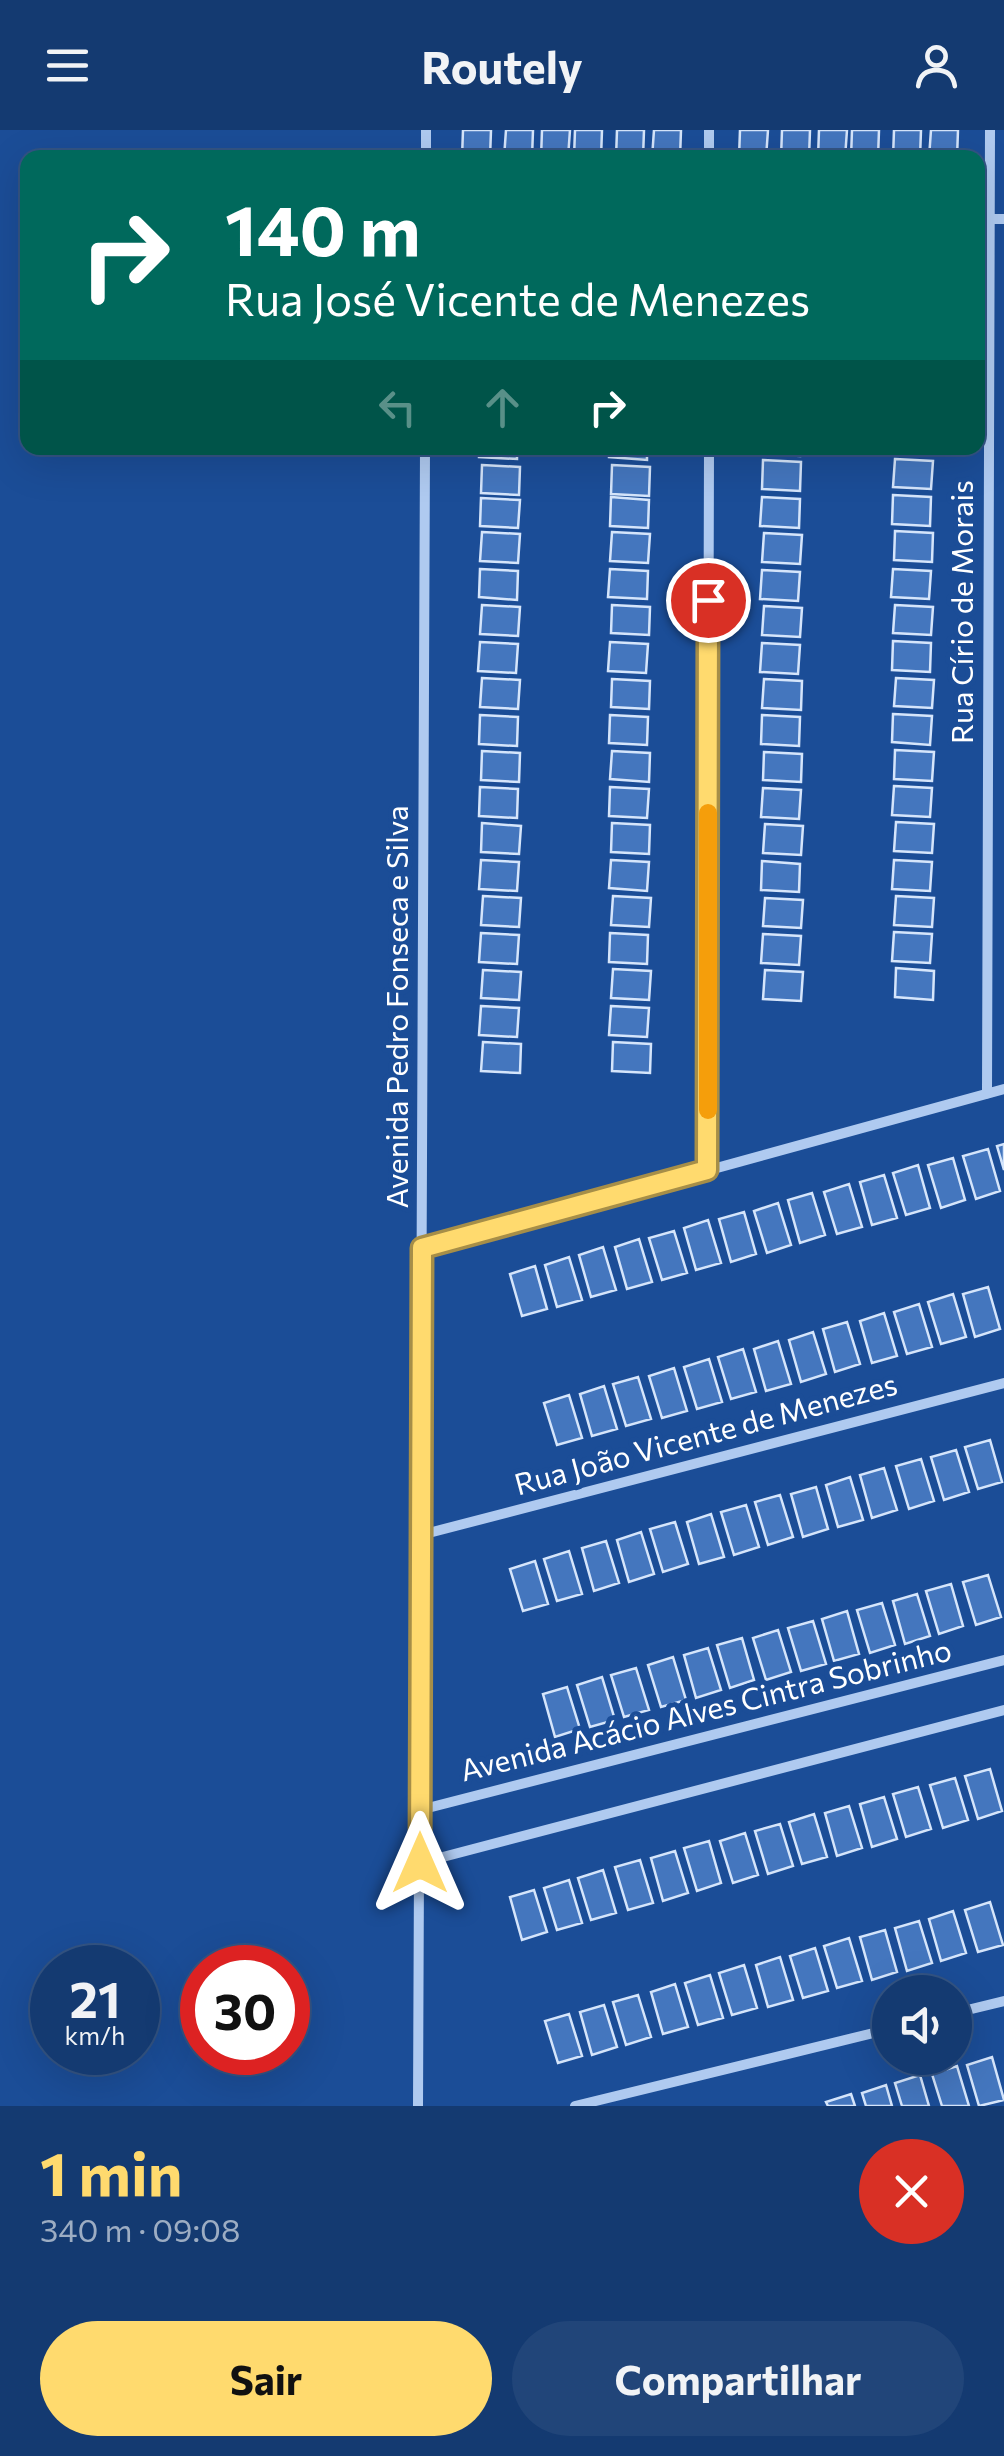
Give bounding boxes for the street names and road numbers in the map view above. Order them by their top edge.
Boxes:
street label: Rua Círio de Morais [942,480,979,744]
street label: Avenida Pedro Fonseca e Silva [377,805,414,1209]
street label: Rua João Vicente de Menezes [510,1364,901,1502]
street label: Avenida Acácio Alves Cintra Sobrinho [456,1630,955,1788]

